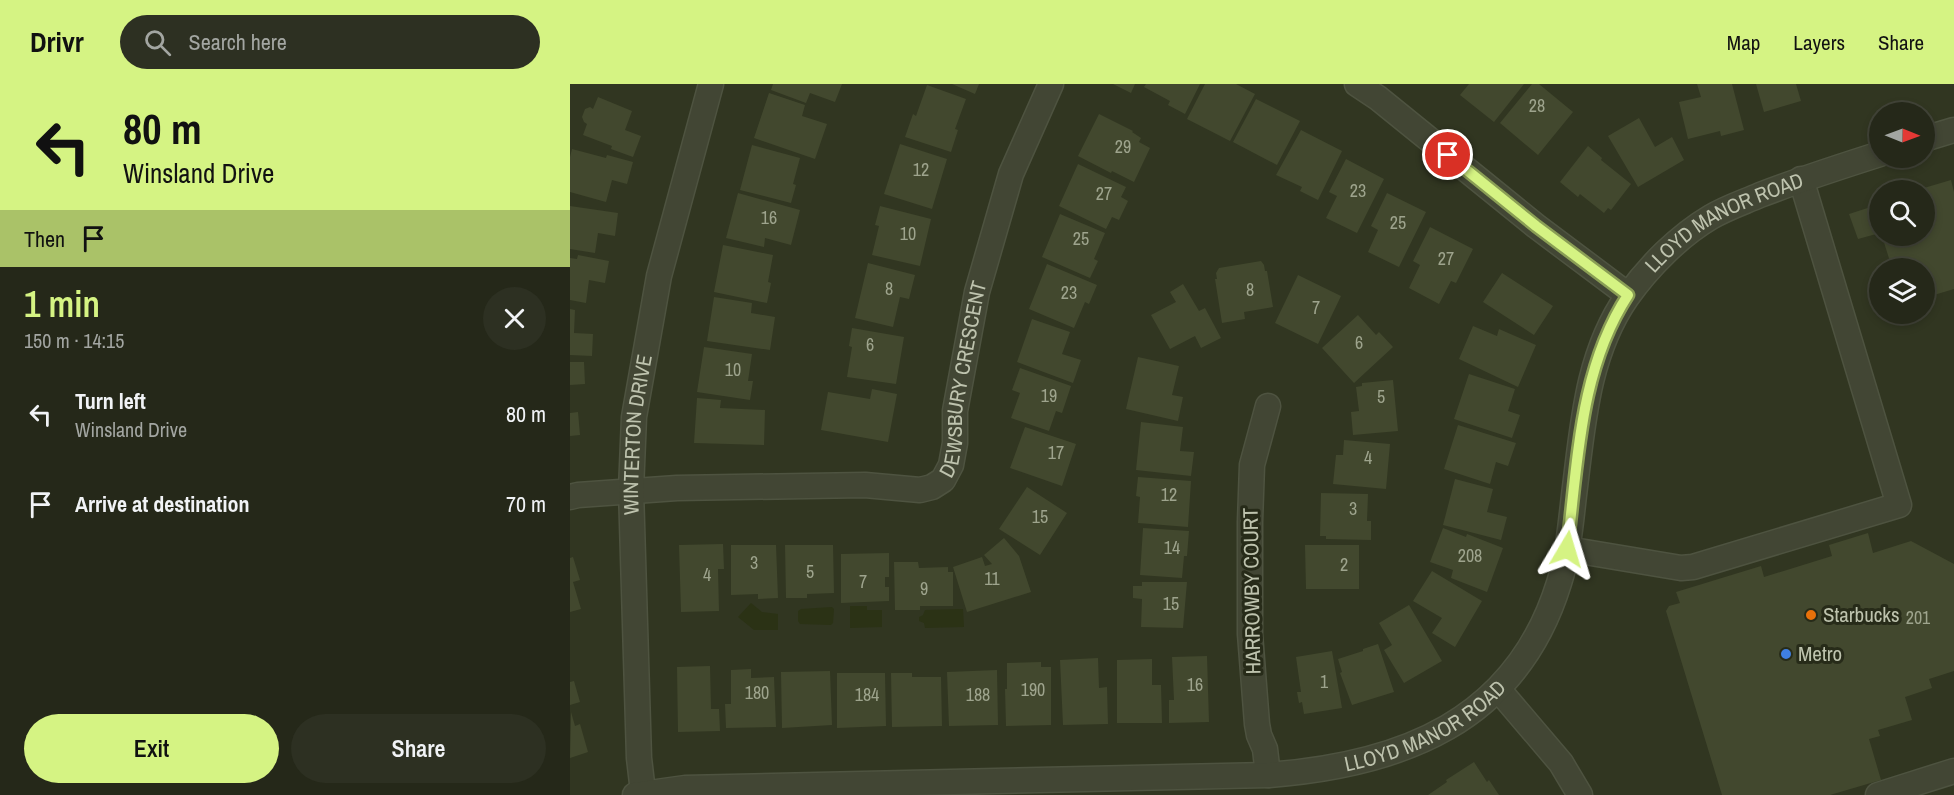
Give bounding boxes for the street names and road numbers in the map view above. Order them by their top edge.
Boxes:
street label: LLOYD MANOR ROAD [1638,165,1807,279]
street label: DEWSBURY CRESCENT [932,277,994,483]
street label: WINTERTON DRIVE [616,352,659,515]
street label: HARROWBY COURT [1236,507,1267,675]
street label: LLOYD MANOR ROAD [1341,673,1512,778]

